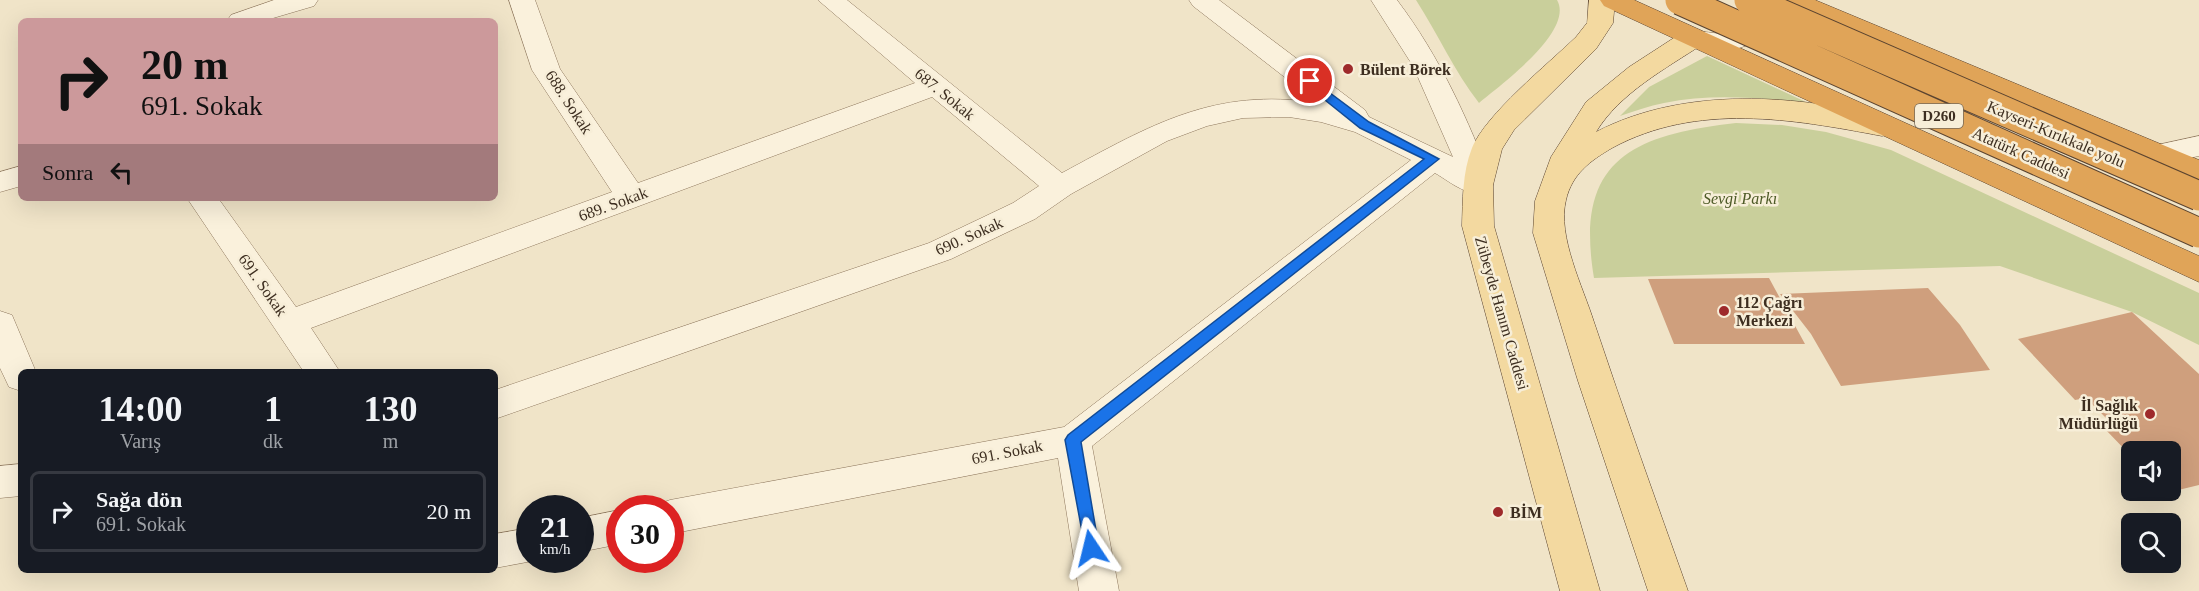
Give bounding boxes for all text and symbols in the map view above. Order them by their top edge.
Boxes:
icon: right [42,42,120,120]
text: 20 m [141,42,229,88]
pin [1284,55,1335,106]
place label: Bülent Börek [1360,61,1451,78]
marker: Bülent Börek [1341,62,1355,76]
icon: arrive [1293,64,1326,97]
street label: 687. Sokak [912,65,978,123]
street label: 688. Sokak [542,67,596,137]
text: 691. Sokak [141,91,263,121]
street label: Kayseri-Kırıkkale yolu [1984,97,2127,172]
road number: D260 [1915,104,1963,128]
street label: Atatürk Caddesi [1970,124,2073,182]
icon: left [105,156,138,189]
text: Sonra [42,160,93,185]
street label: 689. Sokak [576,184,650,224]
park label: Sevgi Parkı [1703,190,1777,208]
street label: 690. Sokak [933,214,1005,258]
street label: Zübeyde Hanım Caddesi [1471,234,1532,393]
street label: 691. Sokak [235,251,291,319]
place label: 112 Çağrı Merkezi [1736,294,1803,329]
marker: 112 Çağrı Merkezi [1717,304,1731,318]
text: 14:00 [99,389,183,429]
text: 1 [264,389,282,429]
text: 130 [364,389,418,429]
place label: İl Sağlık Müdürlüğü [2059,396,2138,433]
marker: İl Sağlık Müdürlüğü [2143,407,2157,421]
text: Varış [120,430,161,452]
text: dk [263,430,283,452]
text: m [383,430,398,452]
street label: 691. Sokak [970,437,1044,467]
map controls [2121,441,2181,573]
button: sound [2121,441,2181,501]
text: Sağa dön [96,487,182,512]
icon: right [45,495,78,528]
speed limit sign: 30 [606,495,684,573]
text: 20 m [426,499,471,524]
place label: BİM [1510,503,1542,521]
marker: BİM [1491,505,1505,519]
text: 21 [540,510,570,543]
text: 691. Sokak [96,513,186,535]
button: search [2121,513,2181,573]
position arrow [1059,516,1123,580]
text: km/h [540,541,570,557]

